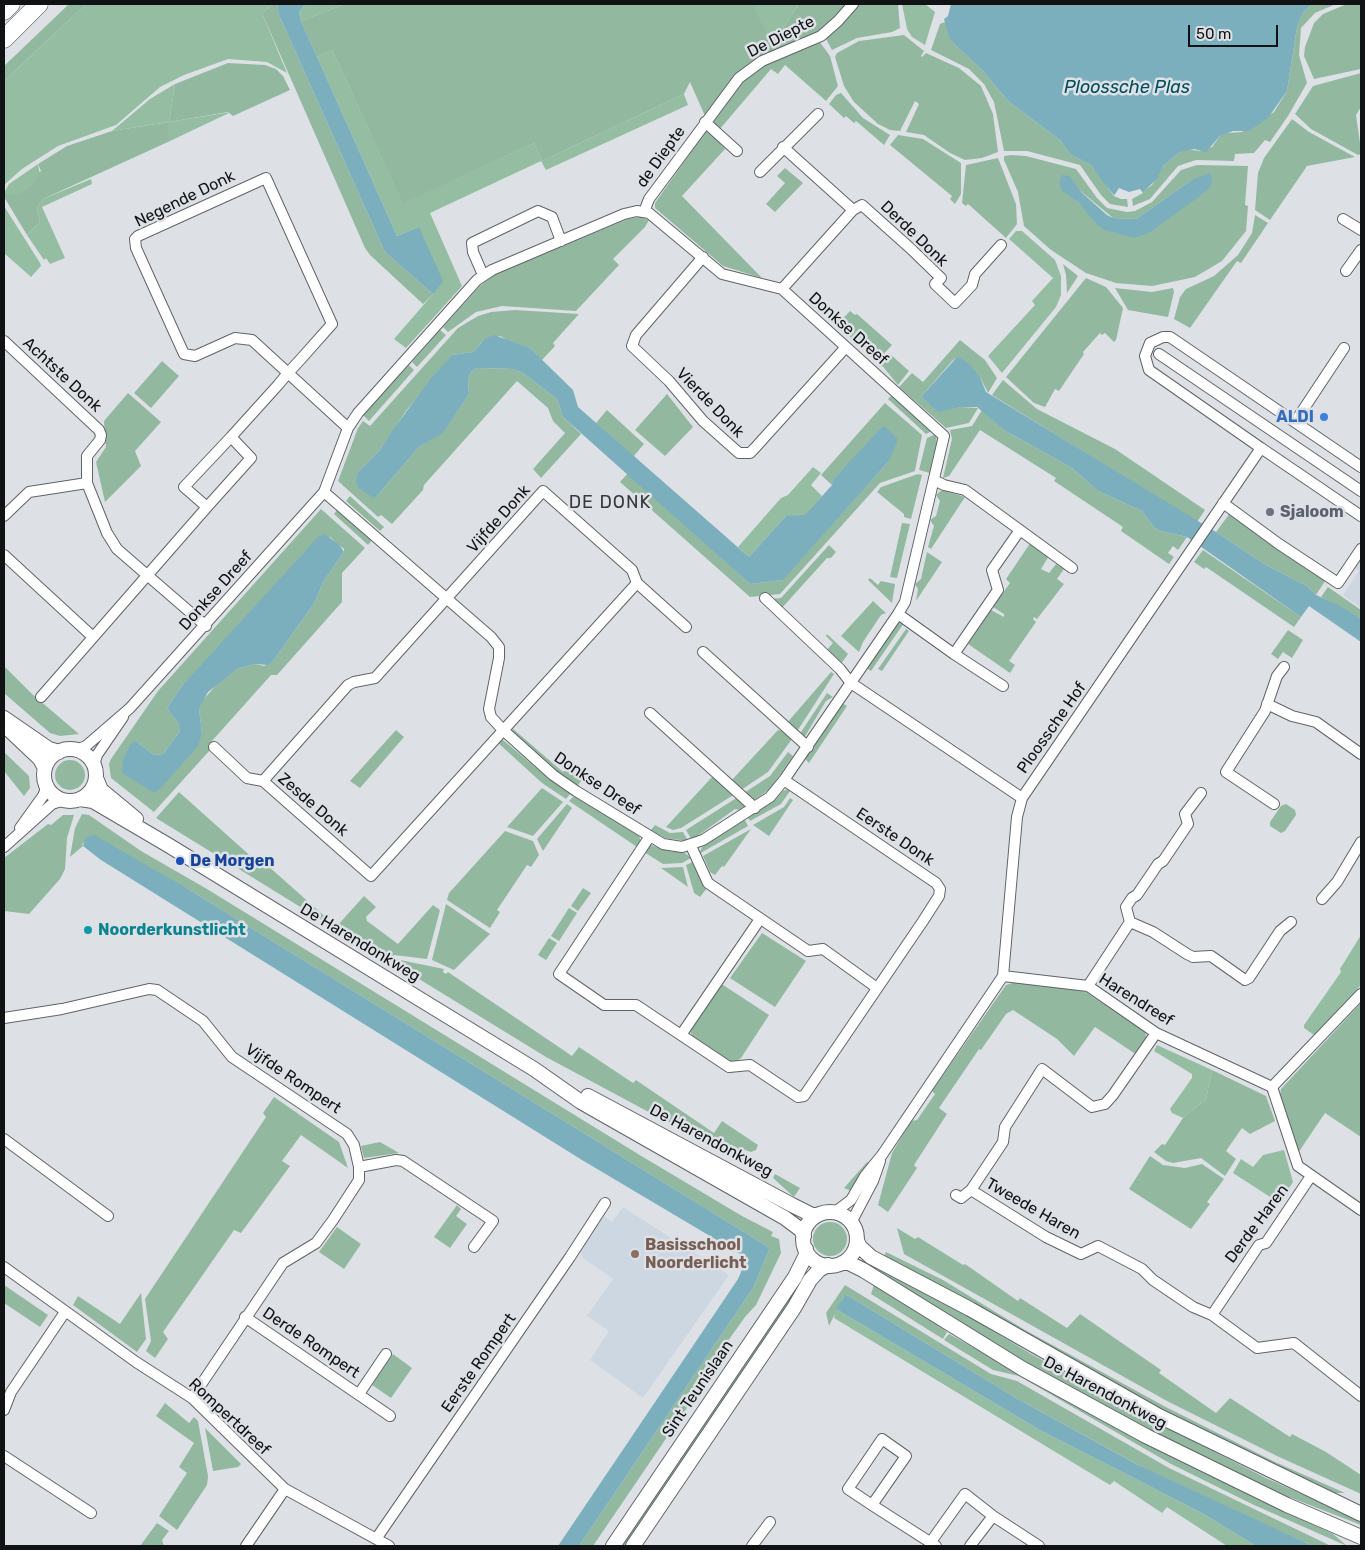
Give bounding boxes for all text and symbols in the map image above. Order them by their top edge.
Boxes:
street label: De Diepte [744,12,818,62]
scale bar [1190,15,1280,47]
text: 50 m [1196,25,1231,43]
water label: Ploossche Plas [1064,77,1190,99]
street label: de Diepte [632,123,690,191]
street label: Negende Donk [132,167,238,231]
street label: Derde Donk [876,197,952,271]
street label: Donkse Dreef [804,288,892,370]
street label: Achtste Donk [19,334,105,416]
street label: Vierde Donk [672,364,748,442]
place label: ALDI [1276,407,1314,427]
marker: ALDI [1318,411,1330,423]
street label: Vijfde Donk [463,481,535,557]
district label: DE DONK [568,492,652,514]
place label: Sjaloom [1280,502,1344,522]
marker: Sjaloom [1264,506,1276,518]
street label: Donkse Dreef [175,547,257,635]
street label: Ploossche Hof [1013,679,1091,777]
street label: Donkse Dreef [550,748,644,820]
street label: Zesde Donk [274,769,352,841]
street label: Eerste Donk [852,804,938,870]
place label: De Morgen [190,851,275,871]
marker: De Morgen [174,855,186,867]
street label: De Harendonkweg [297,900,423,986]
place label: Noorderkunstlicht [98,920,246,940]
marker: Noorderkunstlicht [82,924,94,936]
street label: Harendreef [1095,970,1177,1030]
street label: Vijfde Rompert [241,1040,345,1118]
street label: De Harendonkweg [646,1100,776,1182]
street label: Tweede Haren [982,1174,1084,1244]
street label: Derde Haren [1221,1181,1293,1267]
place label: Basisschool Noorderlicht [645,1235,746,1273]
marker: Basisschool Noorderlicht [629,1248,641,1260]
street label: Derde Rompert [259,1303,363,1383]
street label: Eerste Rompert [438,1310,520,1416]
street label: Sint Teunislaan [658,1337,738,1441]
street label: De Harendonkweg [1040,1352,1170,1434]
street label: Rompertdreef [184,1374,274,1460]

